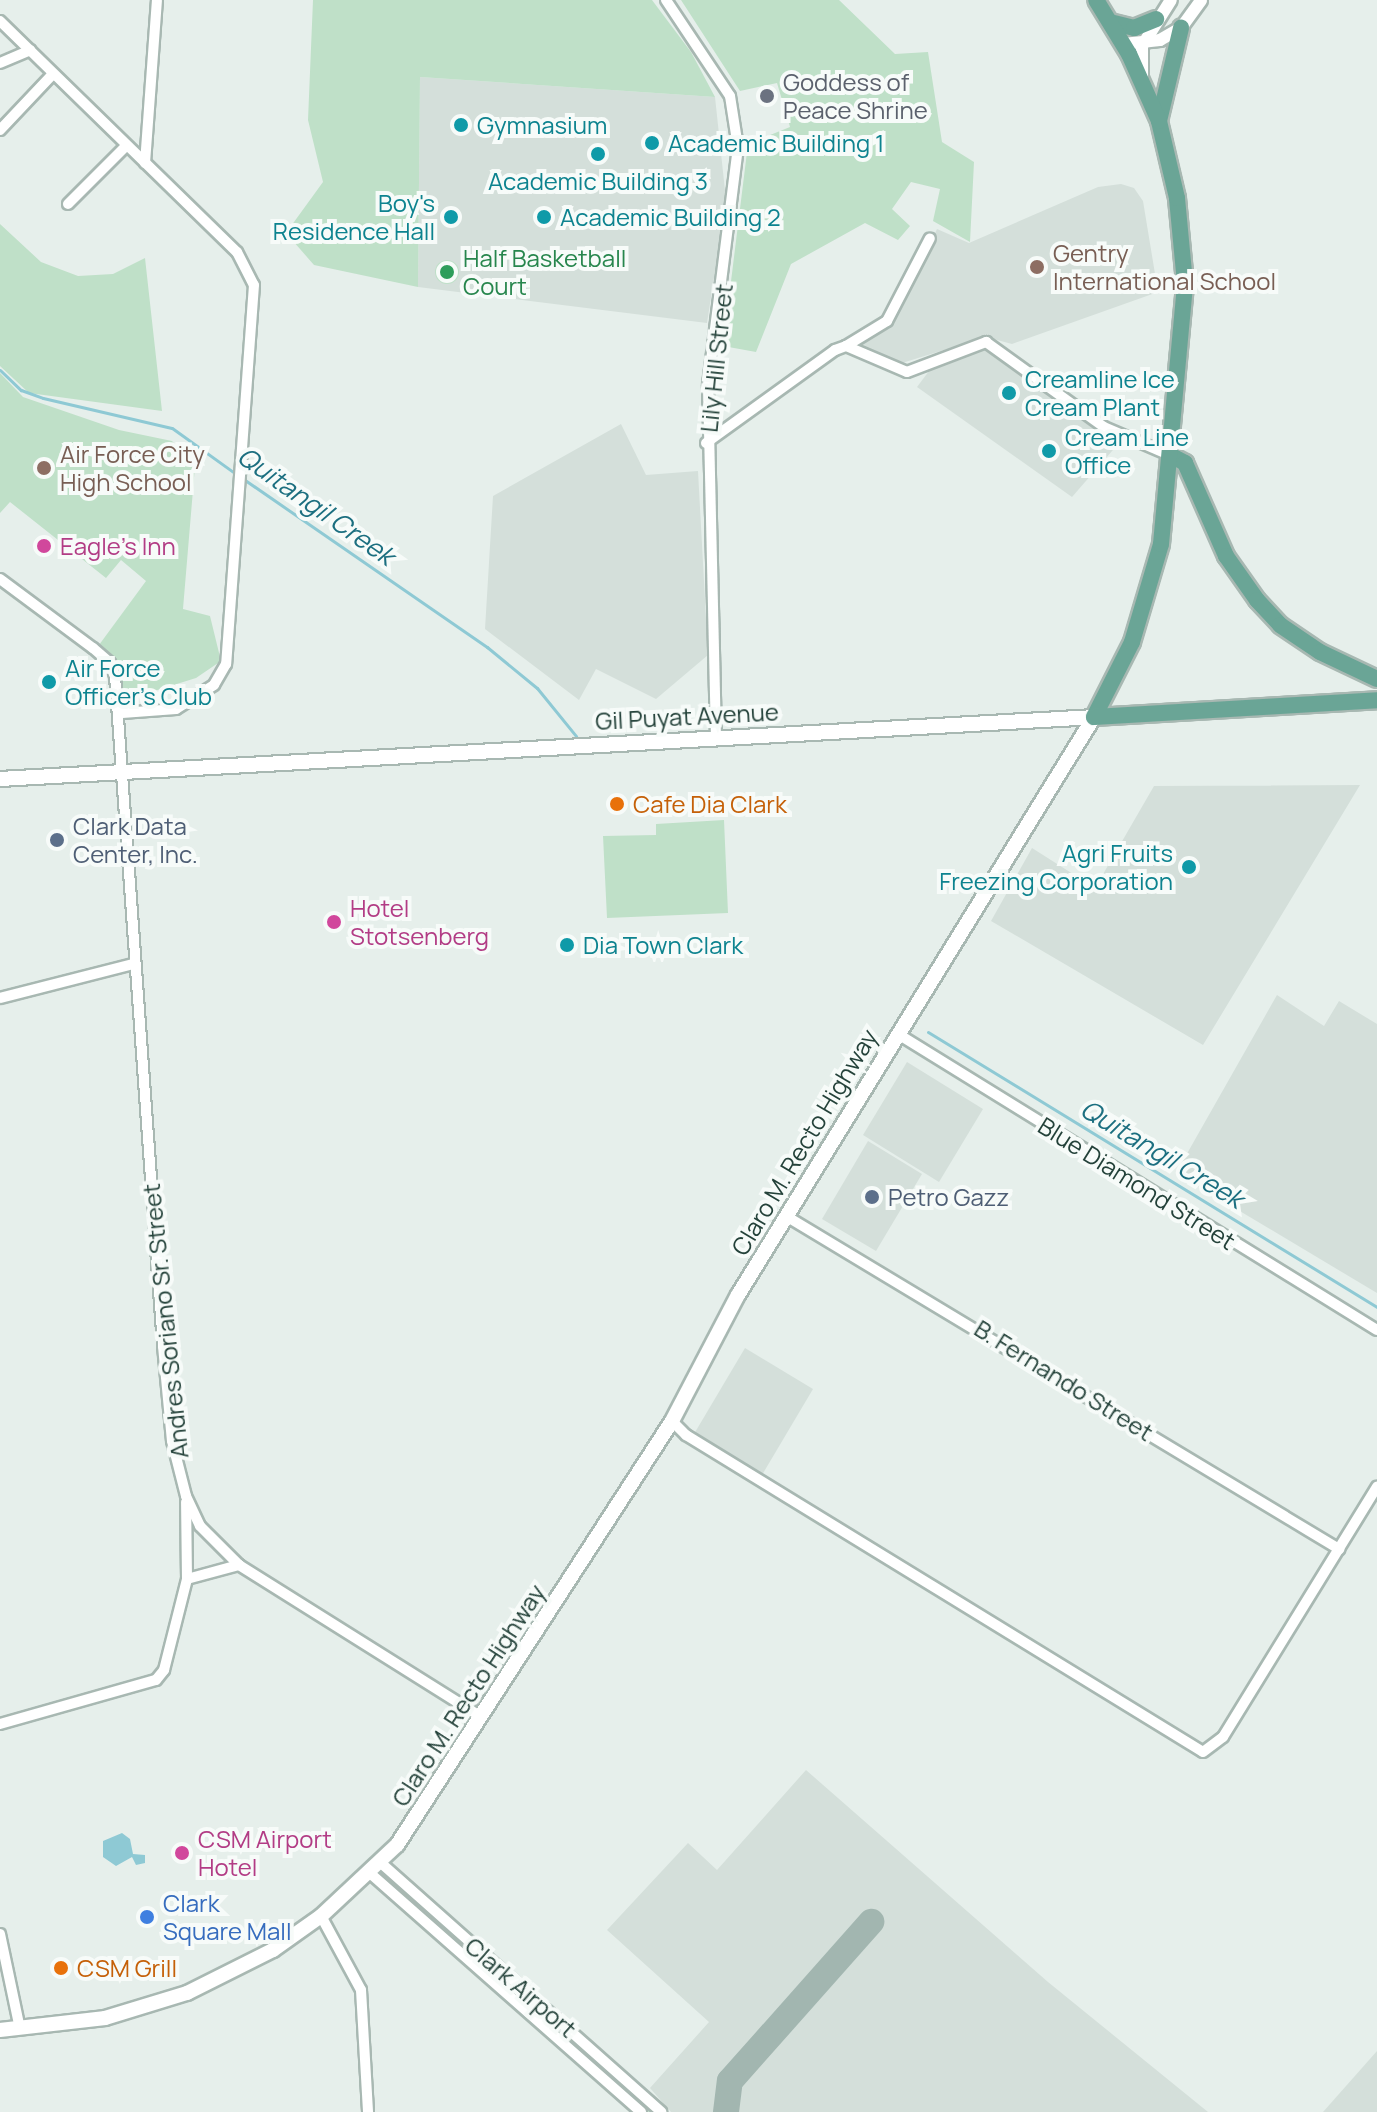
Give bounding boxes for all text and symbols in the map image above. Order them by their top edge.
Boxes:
place label: Goddess of Peace Shrine [783,68,928,124]
marker: Goddess of Peace Shrine [758,87,776,105]
place label: Gymnasium [477,111,607,139]
marker: Gymnasium [452,116,470,134]
place label: Academic Building 1 [668,129,884,157]
marker: Academic Building 1 [643,134,661,152]
marker: Academic Building 3 [589,145,607,163]
place label: Academic Building 3 [488,167,708,195]
place label: Boy's Residence Hall [273,189,435,245]
place label: Academic Building 2 [560,203,781,231]
marker: Boy's Residence Hall [442,208,460,226]
marker: Academic Building 2 [535,208,553,226]
place label: Gentry International School [1053,239,1276,295]
place label: Half Basketball Court [463,244,626,300]
marker: Gentry International School [1028,258,1046,276]
marker: Half Basketball Court [438,263,456,281]
street label: Lily Hill Street [694,282,738,434]
place label: Creamline Ice Cream Plant [1025,365,1175,421]
marker: Creamline Ice Cream Plant [1000,384,1018,402]
place label: Cream Line Office [1065,423,1189,479]
place label: Air Force City High School [60,440,205,496]
water label: Quitangil Creek [232,440,400,572]
marker: Cream Line Office [1040,442,1058,460]
marker: Air Force City High School [35,459,53,477]
place label: Eagle's Inn [60,532,176,560]
marker: Eagle's Inn [35,537,53,555]
place label: Air Force Officer's Club [65,654,212,710]
marker: Air Force Officer's Club [40,673,58,691]
street label: Gil Puyat Avenue [594,697,780,735]
place label: Cafe Dia Clark [633,790,787,818]
marker: Cafe Dia Clark [608,795,626,813]
place label: Clark Data Center, Inc. [73,812,198,868]
marker: Clark Data Center, Inc. [48,831,66,849]
place label: Agri Fruits Freezing Corporation [939,839,1173,895]
marker: Agri Fruits Freezing Corporation [1180,858,1198,876]
place label: Hotel Stotsenberg [350,894,489,950]
marker: Hotel Stotsenberg [325,913,343,931]
place label: Dia Town Clark [583,931,743,959]
marker: Dia Town Clark [558,936,576,954]
street label: Claro M. Recto Highway [725,1024,883,1260]
water label: Quitangil Creek [1075,1093,1249,1215]
street label: Blue Diamond Street [1033,1111,1241,1255]
street label: Andres Soriano Sr. Street [136,1182,194,1460]
place label: Petro Gazz [888,1183,1009,1211]
marker: Petro Gazz [863,1188,881,1206]
street label: B. Fernando Street [970,1314,1158,1446]
street label: Claro M. Recto Highway [385,1579,551,1811]
place label: CSM Airport Hotel [198,1825,332,1881]
marker: CSM Airport Hotel [173,1844,191,1862]
place label: Clark Square Mall [163,1889,292,1945]
marker: Clark Square Mall [138,1908,156,1926]
street label: Clark Airport [460,1931,582,2043]
place label: CSM Grill [77,1954,177,1982]
marker: CSM Grill [52,1959,70,1977]

